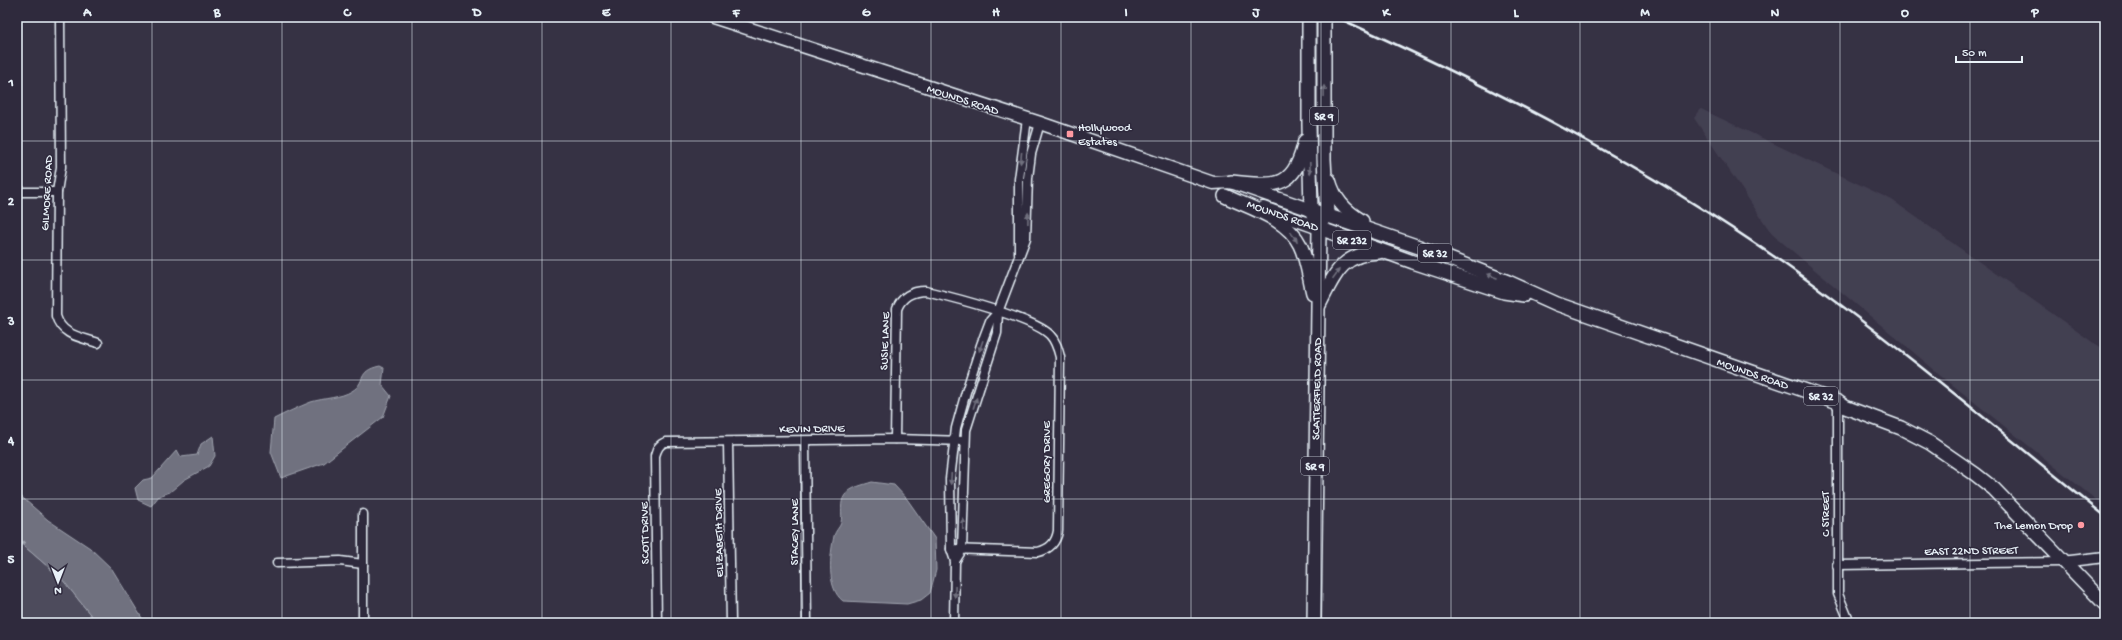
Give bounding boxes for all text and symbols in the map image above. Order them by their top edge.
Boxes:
text: A [82,6,92,21]
text: B [213,6,222,21]
text: C [342,6,352,21]
text: D [472,6,482,21]
text: E [602,6,611,21]
text: F [732,6,741,21]
text: G [862,6,871,21]
text: H [992,6,1000,21]
text: I [1124,6,1128,21]
text: J [1252,6,1261,21]
text: K [1381,6,1391,21]
text: L [1514,6,1520,21]
text: M [1640,6,1650,21]
text: N [1771,6,1780,21]
text: O [1901,6,1909,21]
text: P [2030,6,2039,21]
scale bar [1956,38,2022,64]
text: 50 m [1962,47,1987,61]
text: 1 [7,76,14,91]
street label: MOUNDS ROAD [925,83,1000,119]
one-way arrow [1321,84,1327,97]
road number: SR 9 [1310,107,1338,125]
place label: Hollywood Estates [1078,122,1132,150]
marker: Hollywood Estates [1065,129,1075,139]
one-way arrow [1018,152,1025,164]
street label: GILMORE ROAD [39,155,57,231]
one-way arrow [1307,162,1313,175]
text: 2 [8,195,15,210]
street label: MOUNDS ROAD [1245,198,1320,236]
one-way arrow [1025,211,1031,224]
one-way arrow [1290,231,1298,242]
road number: SR 232 [1333,231,1371,249]
road number: SR 32 [1418,244,1452,262]
one-way arrow [1332,269,1340,280]
one-way arrow [1485,272,1497,278]
street label: SUSIE LANE [878,311,894,370]
text: 3 [7,315,15,330]
street label: SCATTERFIELD ROAD [1310,338,1326,440]
one-way arrow [978,341,984,353]
street label: MOUNDS ROAD [1715,356,1790,394]
road number: SR 32 [1804,387,1838,405]
one-way arrow [972,397,978,409]
street label: GREGORY DRIVE [1041,420,1055,503]
street label: KEVIN DRIVE [779,422,845,438]
text: 4 [7,434,15,449]
road number: SR 9 [1301,457,1329,475]
one-way arrow [947,473,954,485]
street label: ELIZABETH DRIVE [712,488,728,577]
street label: C STREET [1820,490,1834,537]
street label: STACEY LANE [789,498,803,565]
street label: SCOTT DRIVE [638,501,654,564]
one-way arrow [960,517,966,530]
place label: The Lemon Drop [1994,520,2073,534]
marker: The Lemon Drop [2076,520,2086,530]
street label: EAST 22ND STREET [1924,544,2019,560]
text: 5 [8,553,15,568]
north arrow [38,562,78,602]
text: N [54,584,62,596]
one-way arrow [952,586,958,599]

